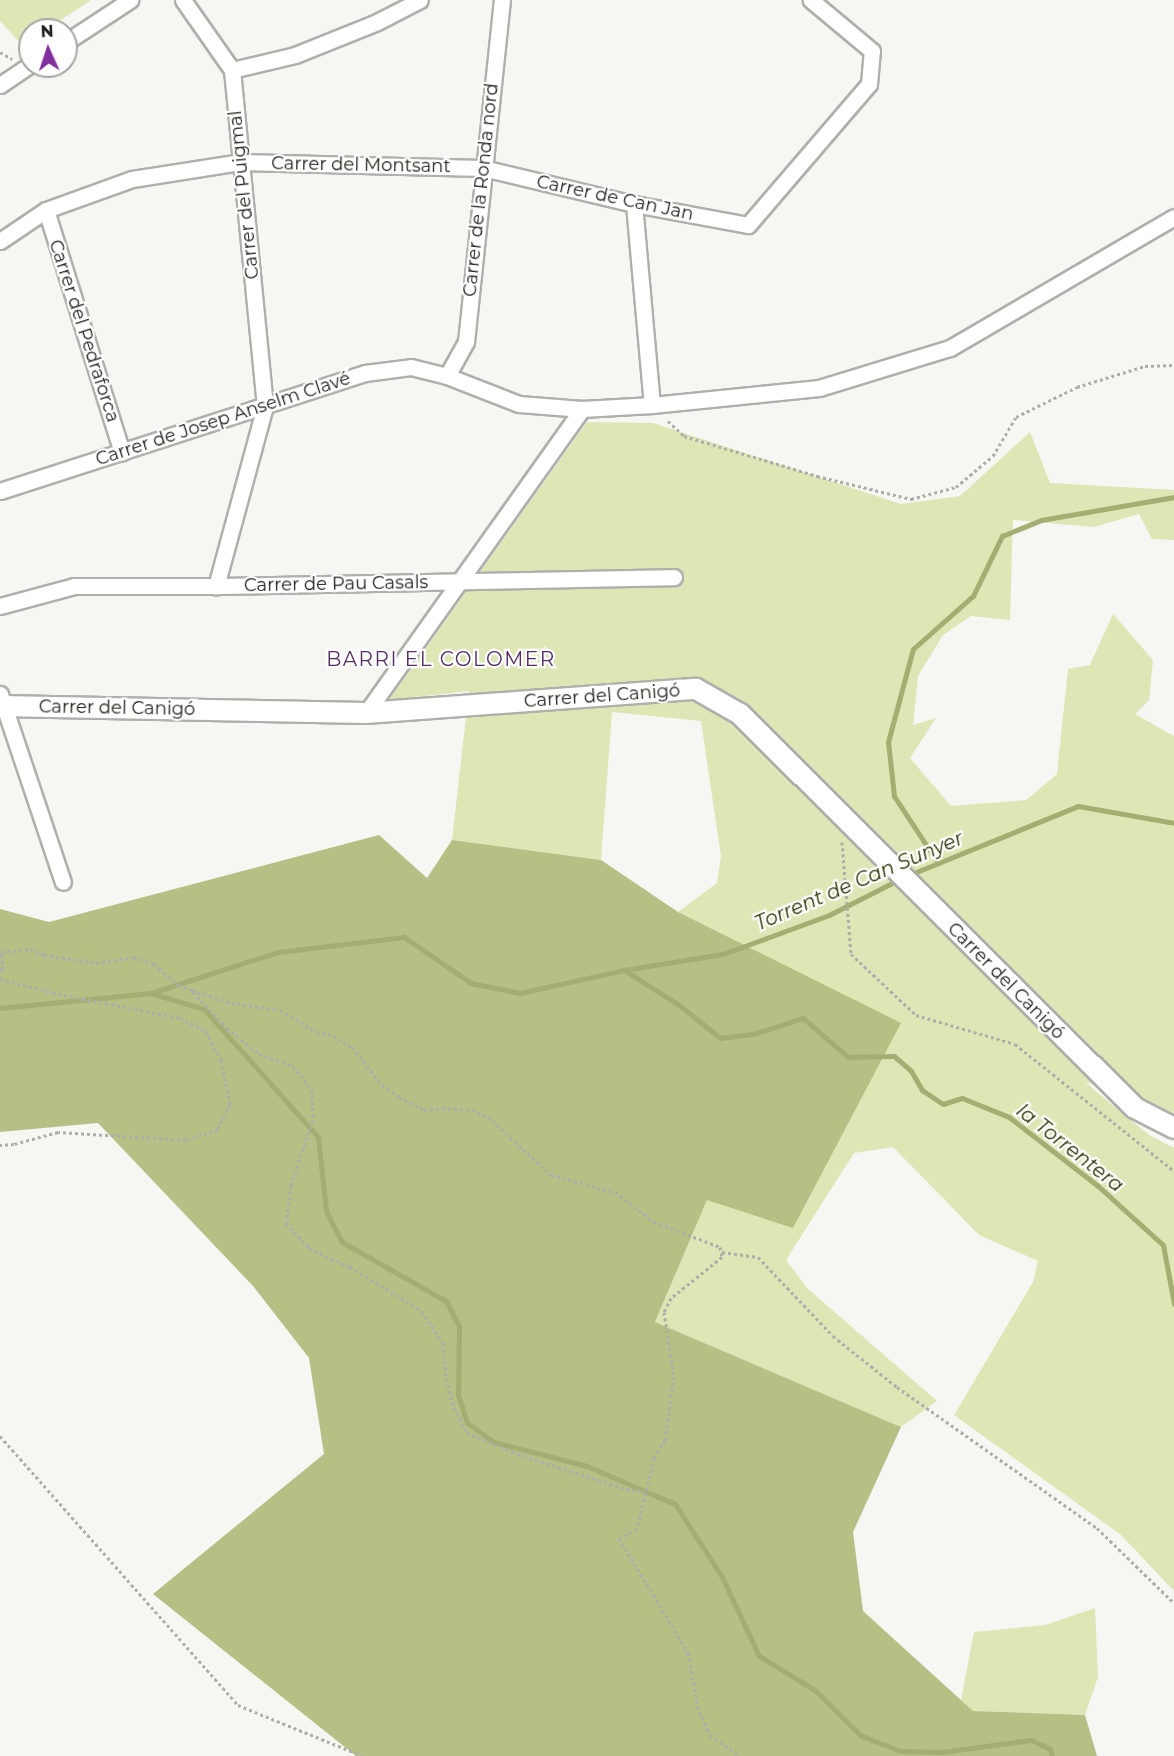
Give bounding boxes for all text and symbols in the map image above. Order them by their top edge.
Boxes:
north arrow [18,18,78,78]
text: N [40,22,54,41]
street label: Carrer de la Ronda nord [459,82,503,298]
street label: Carrer del Puigmal [224,110,264,280]
street label: Carrer del Montsant [271,153,451,177]
street label: Carrer de Can Jan [535,171,695,225]
street label: Carrer del Pedraforca [44,237,124,425]
street label: Carrer de Josep Anselm Clavé [93,368,353,470]
street label: Carrer de Pau Casals [244,572,428,596]
district label: BARRI EL COLOMER [326,647,556,671]
street label: Carrer del Canigó [523,680,681,712]
street label: Carrer del Canigó [39,696,195,720]
water label: Torrent de Can Sunyer [751,826,967,936]
street label: Carrer del Canigó [943,918,1069,1044]
water label: la Torrentera [1012,1099,1128,1197]

